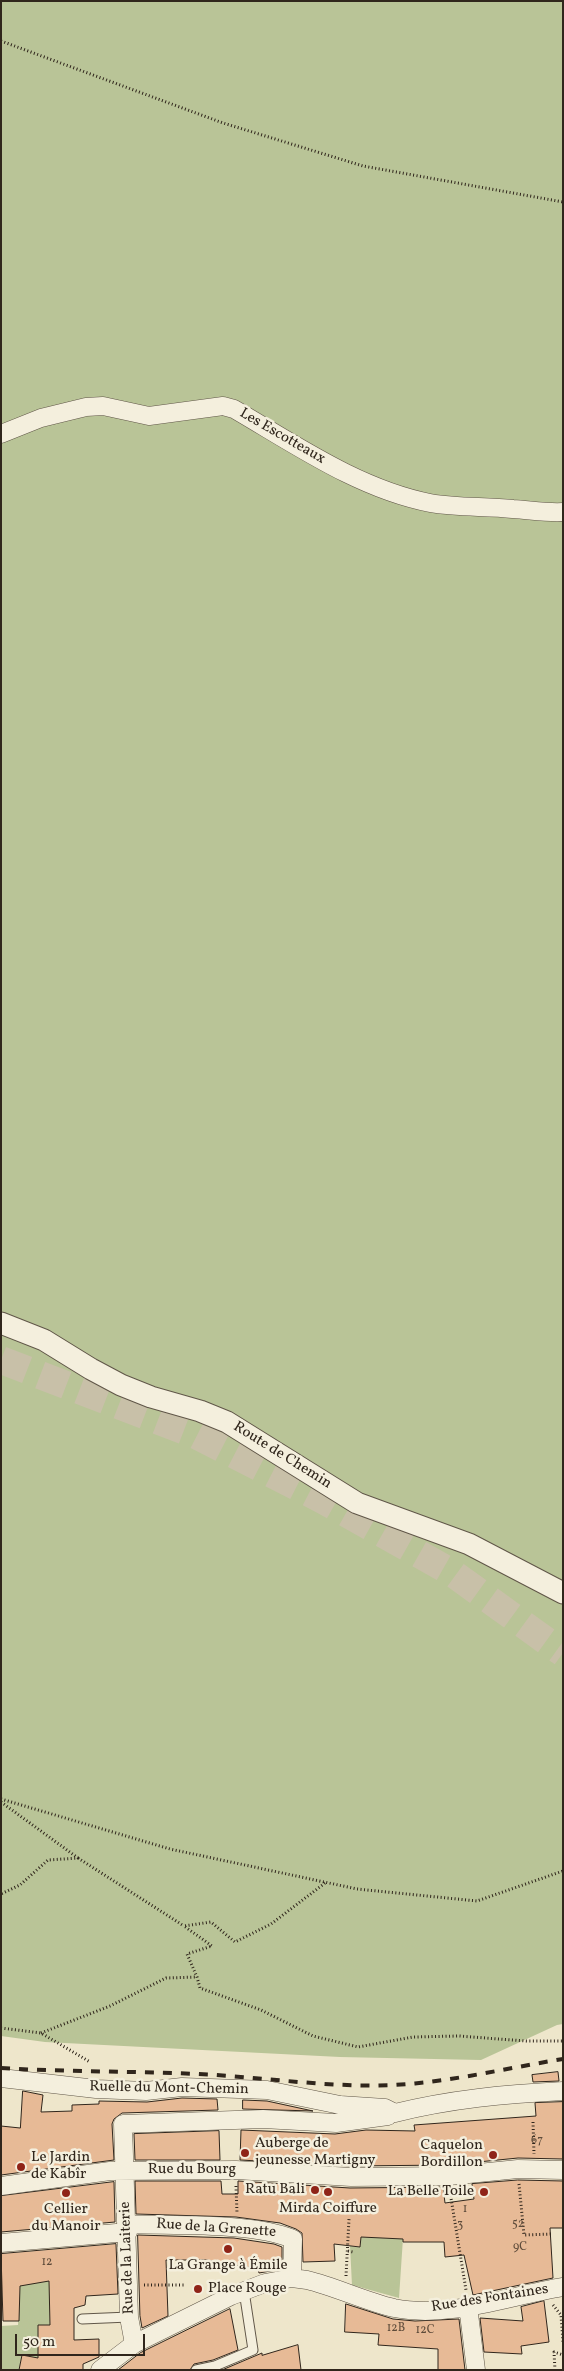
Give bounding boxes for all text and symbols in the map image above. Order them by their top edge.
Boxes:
street label: Les Escotteaux [236,405,328,469]
street label: Route de Chemin [229,1418,335,1494]
street label: Ruelle du Mont-Chemin [89,2079,249,2099]
house number: 67 [531,2134,543,2148]
place label: Auberge de jeunesse Martigny [255,2135,375,2170]
place label: Caquelon Bordillon [421,2137,483,2172]
marker: Auberge de jeunesse Martigny [239,2147,251,2159]
place label: Le Jardin de Kabîr [31,2149,90,2184]
marker: Caquelon Bordillon [487,2149,499,2161]
marker: Le Jardin de Kabîr [15,2161,27,2173]
street label: Rue du Bourg [148,2161,236,2179]
place label: Ratu Bali [245,2181,305,2199]
place label: La Belle Toile [388,2183,474,2201]
marker: Ratu Bali [309,2184,321,2196]
marker: Mirda Coiffure [322,2186,334,2198]
marker: La Belle Toile [478,2186,490,2198]
marker: Cellier du Manoir [60,2187,72,2199]
place label: Mirda Coiffure [279,2200,377,2218]
place label: Cellier du Manoir [31,2201,101,2236]
street label: Rue de la Laiterie [117,2201,139,2315]
house number: 1 [463,2203,467,2217]
street label: Rue de la Grenette [155,2216,277,2242]
house number: 52 [512,2218,524,2232]
house number: 3 [457,2219,463,2233]
house number: 9C [513,2241,527,2255]
marker: La Grange à Émile [222,2243,234,2255]
house number: 12 [41,2256,53,2270]
place label: La Grange à Émile [168,2257,288,2275]
place label: Place Rouge [208,2280,287,2298]
street label: Rue des Fontaines [430,2281,550,2317]
marker: Place Rouge [192,2283,204,2295]
house number: 12B [387,2322,405,2336]
scale bar [18,2324,148,2356]
house number: 12C [416,2324,434,2338]
text: 50 m [23,2332,55,2353]

